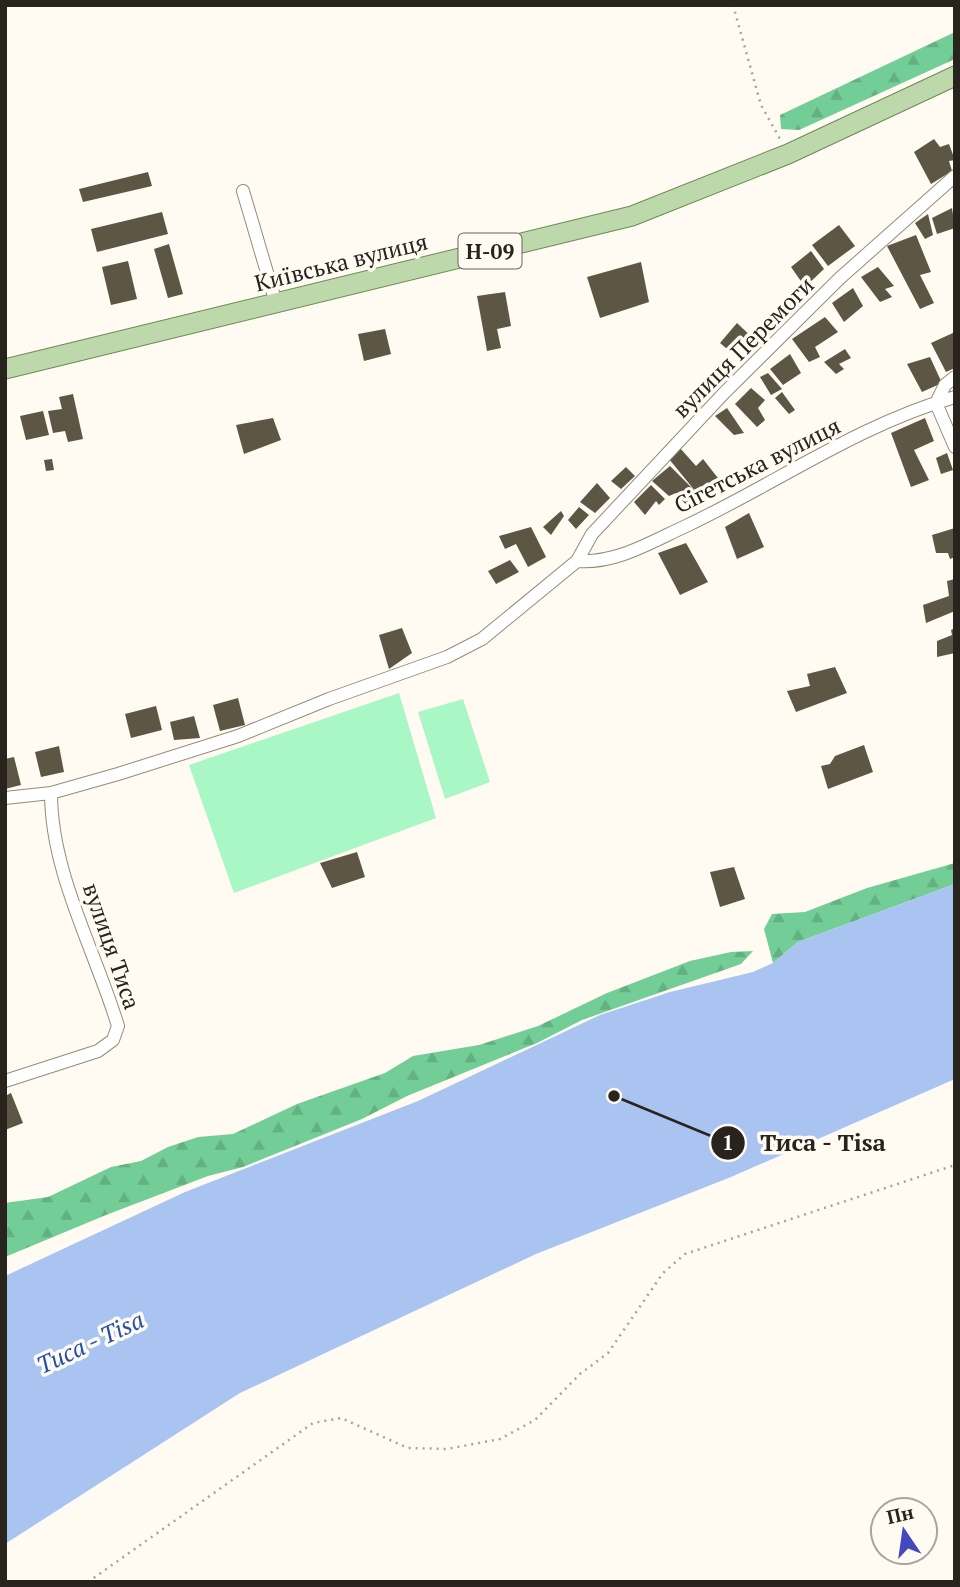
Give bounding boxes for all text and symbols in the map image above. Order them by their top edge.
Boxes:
street label: Київська вулиця [251,226,431,298]
road number: Н-09 [458,233,522,268]
street label: вулиця Перемоги [666,270,820,424]
street label: Сігетська вулиця [669,410,845,520]
street label: вулиця Тиса [76,879,148,1014]
callout: Тиса - Tisa [710,1121,901,1166]
text: Тиса - Tisa [760,1126,886,1158]
text: 1 [722,1128,734,1156]
water label: Тиса - Tisa [31,1303,149,1381]
north arrow [869,1496,939,1566]
text: Пн [884,1499,916,1529]

